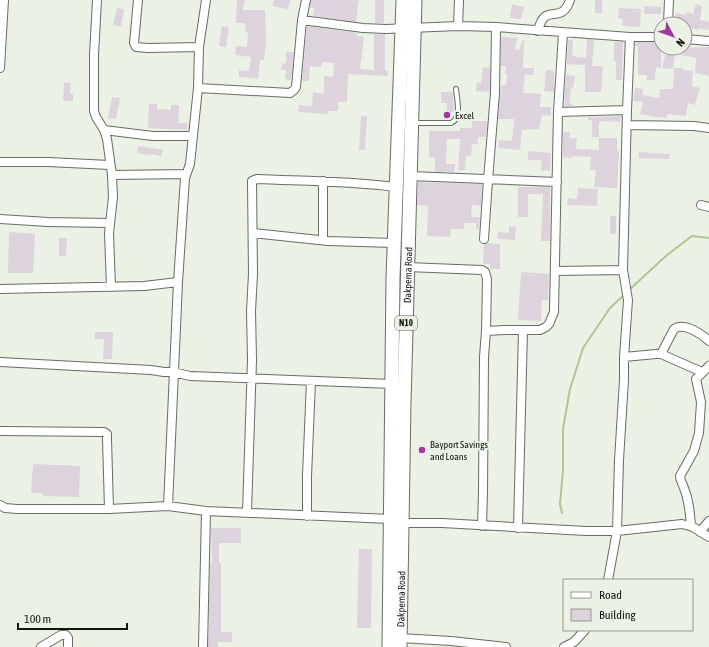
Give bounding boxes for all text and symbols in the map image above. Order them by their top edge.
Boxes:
north arrow [653,16,693,56]
text: N [674,36,687,49]
marker: Excel [442,110,452,120]
place label: Excel [455,110,474,121]
street label: Dakpema Road [401,247,414,303]
road number: N10 [395,316,417,330]
place label: Bayport Savings and Loans [430,439,488,462]
marker: Bayport Savings and Loans [417,445,427,455]
street label: Dakpema Road [395,571,407,627]
legend [563,579,693,631]
text: Road [599,588,622,602]
scale bar [18,605,127,631]
text: Building [599,608,637,622]
text: 100 m [24,612,51,626]

